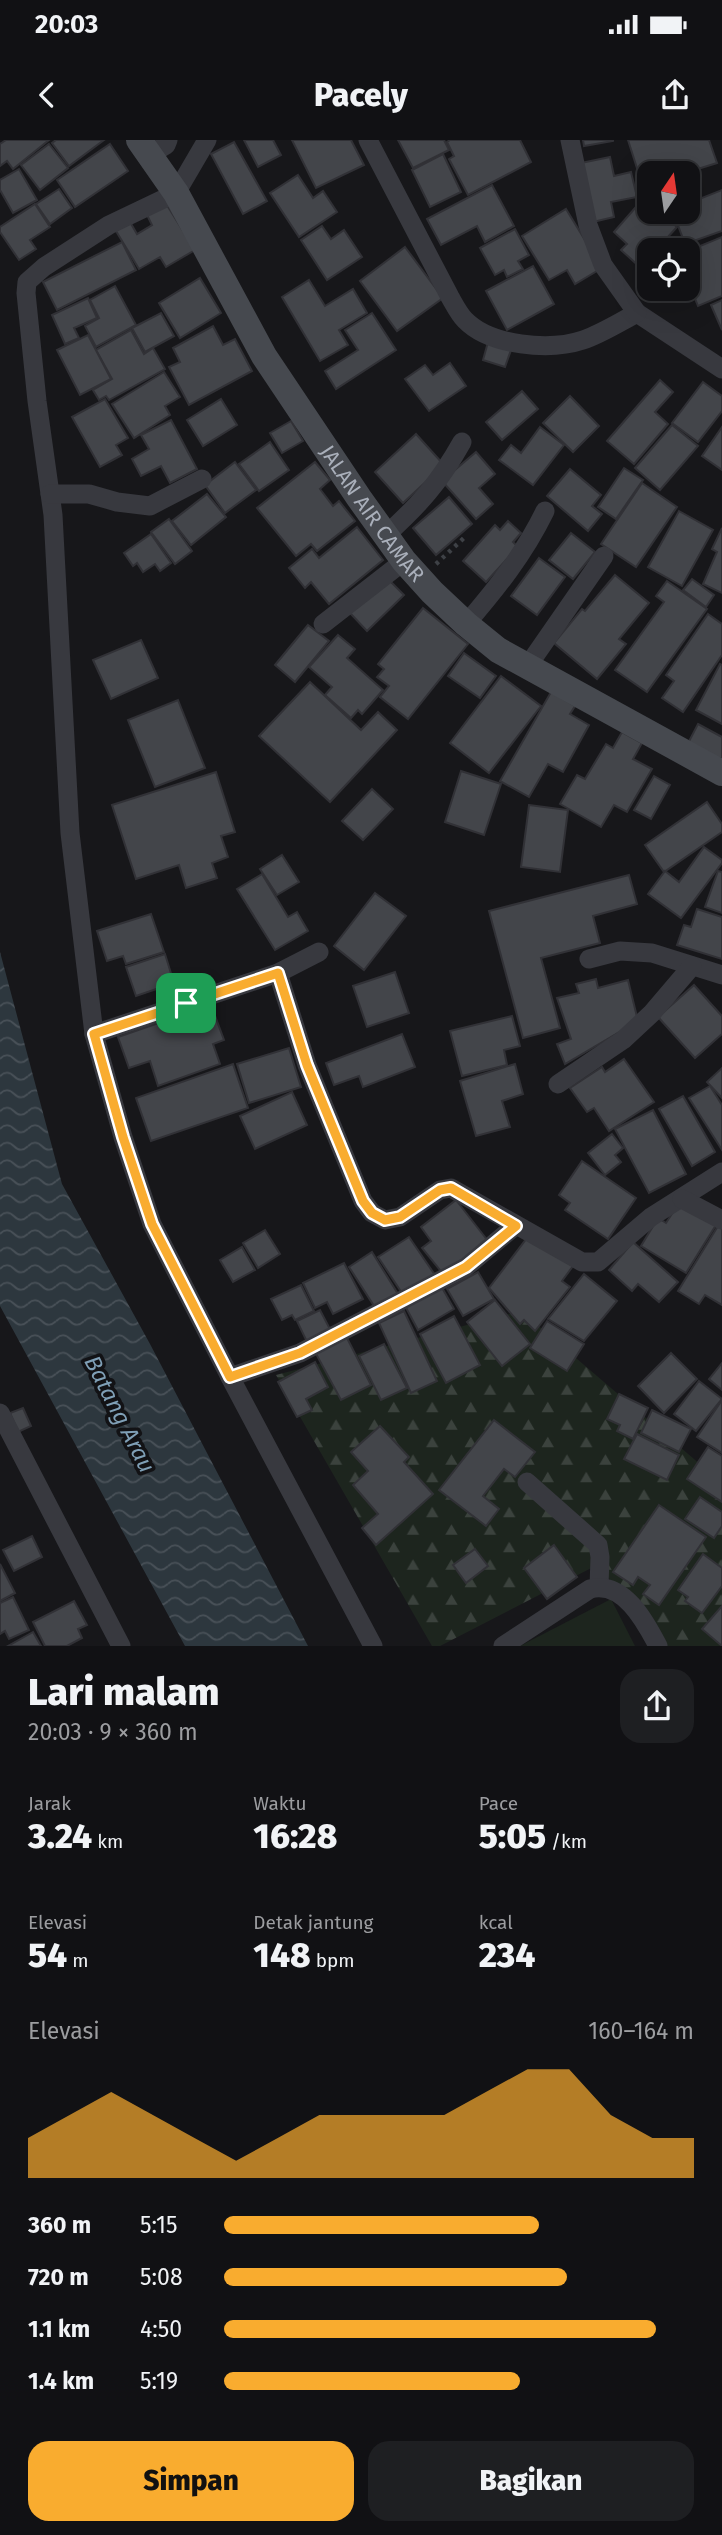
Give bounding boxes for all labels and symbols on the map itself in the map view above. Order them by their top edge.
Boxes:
north arrow [637,161,700,224]
street label: JALAN AIR CAMAR [314,440,430,588]
pin [156,973,216,1033]
water label: Batang Arau [79,1351,161,1477]

